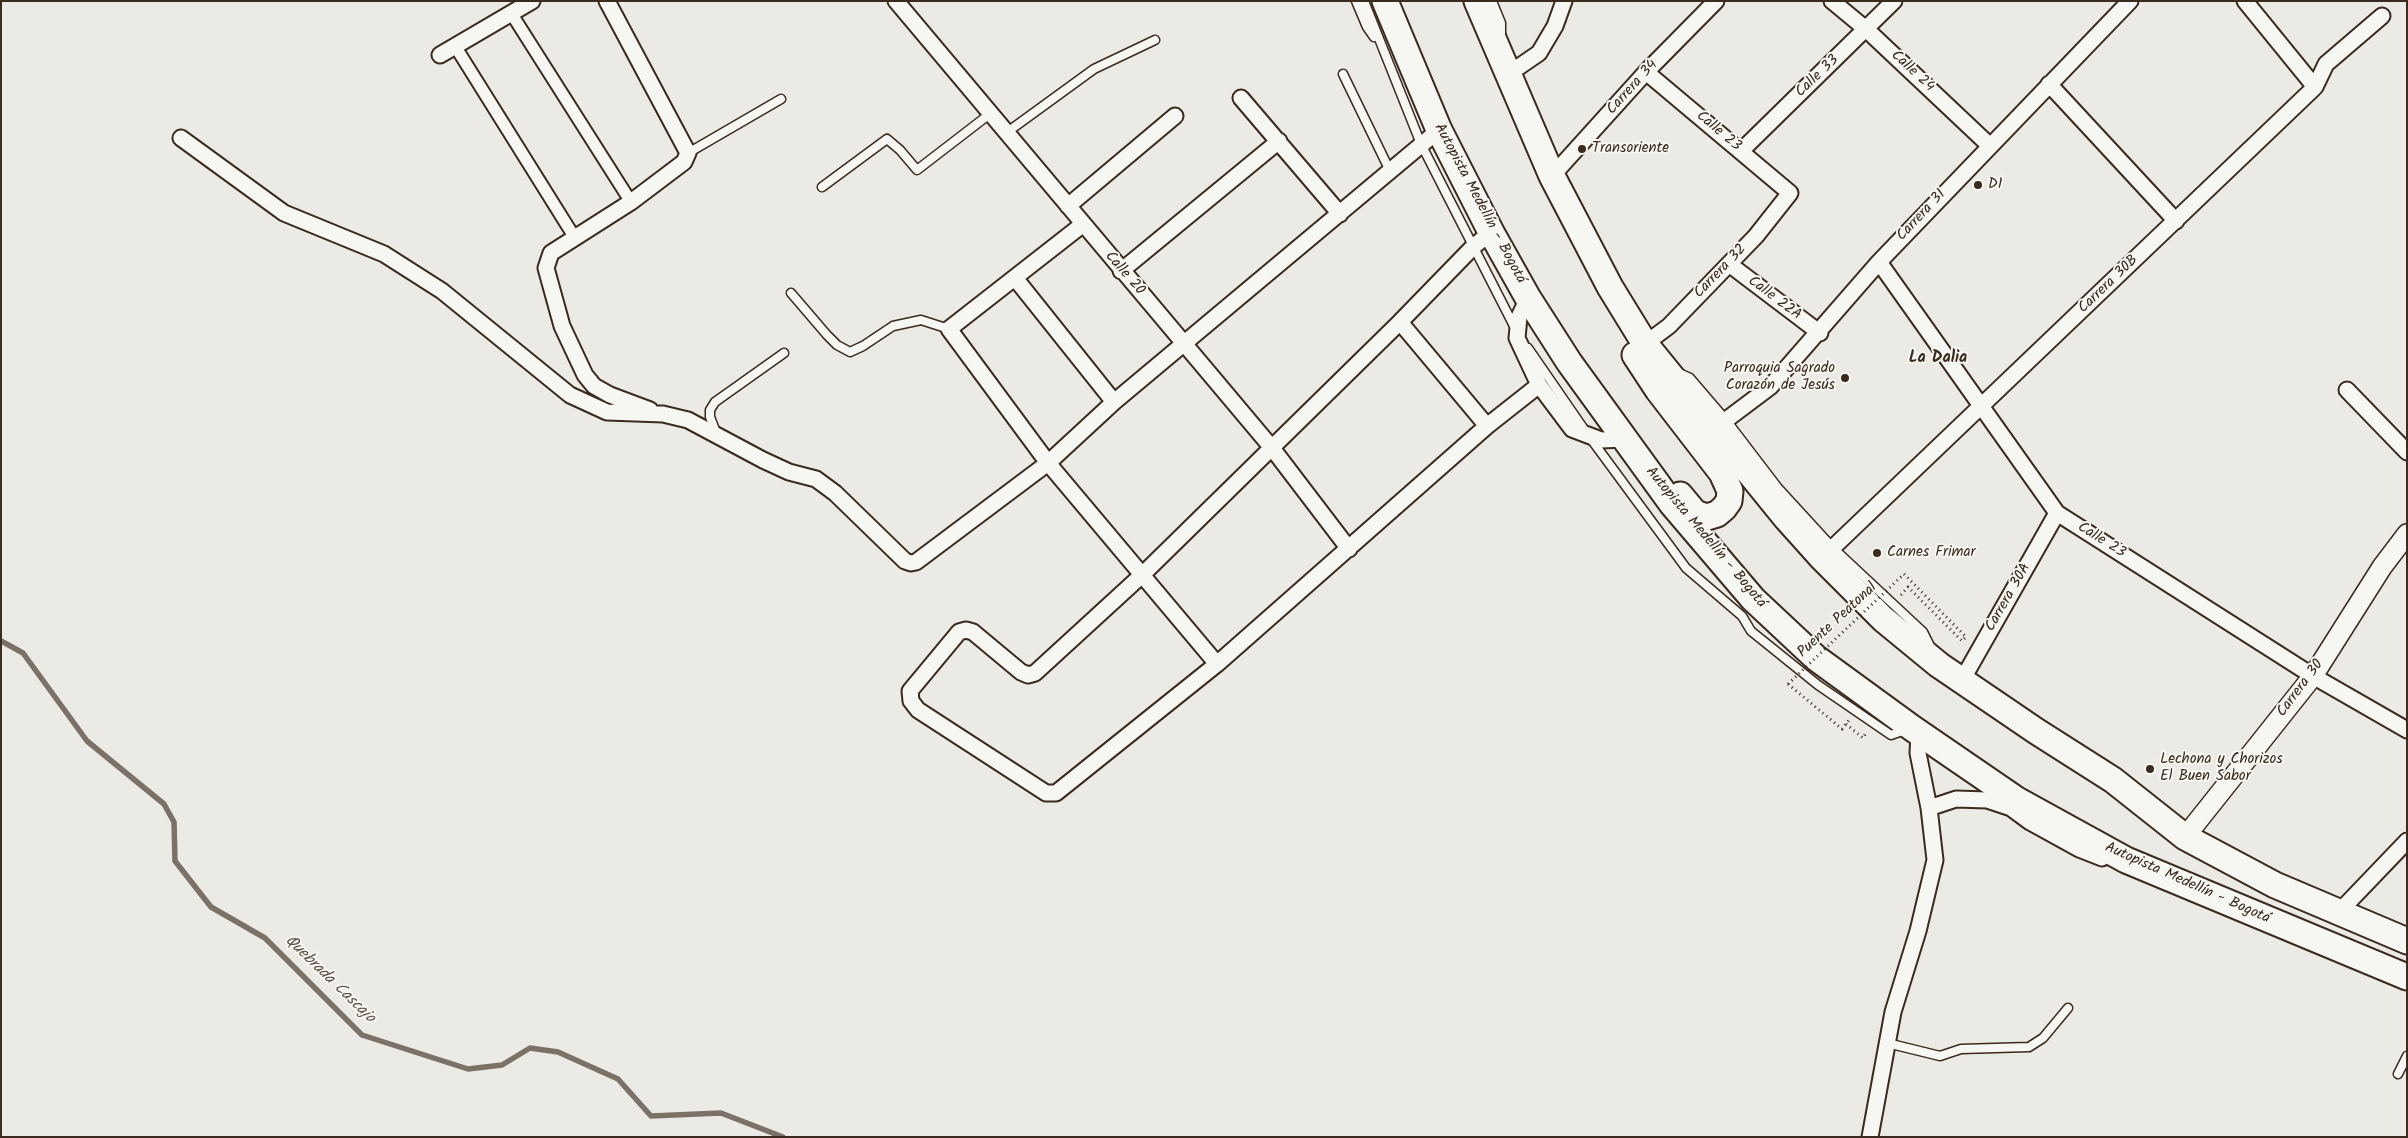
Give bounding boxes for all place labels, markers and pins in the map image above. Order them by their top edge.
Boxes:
place label: Transoriente [1592,140,1669,158]
marker: Transoriente [1576,143,1588,155]
place label: D1 [1988,176,2002,194]
marker: D1 [1972,179,1984,191]
place label: Parroquia Sagrado Corazón de Jesús [1724,360,1835,395]
marker: Parroquia Sagrado Corazón de Jesús [1839,372,1851,384]
place label: Carnes Frimar [1887,544,1975,562]
marker: Carnes Frimar [1871,547,1883,559]
place label: Lechona y Chorizos El Buen Sabor [2160,751,2283,786]
marker: Lechona y Chorizos El Buen Sabor [2144,763,2156,775]

